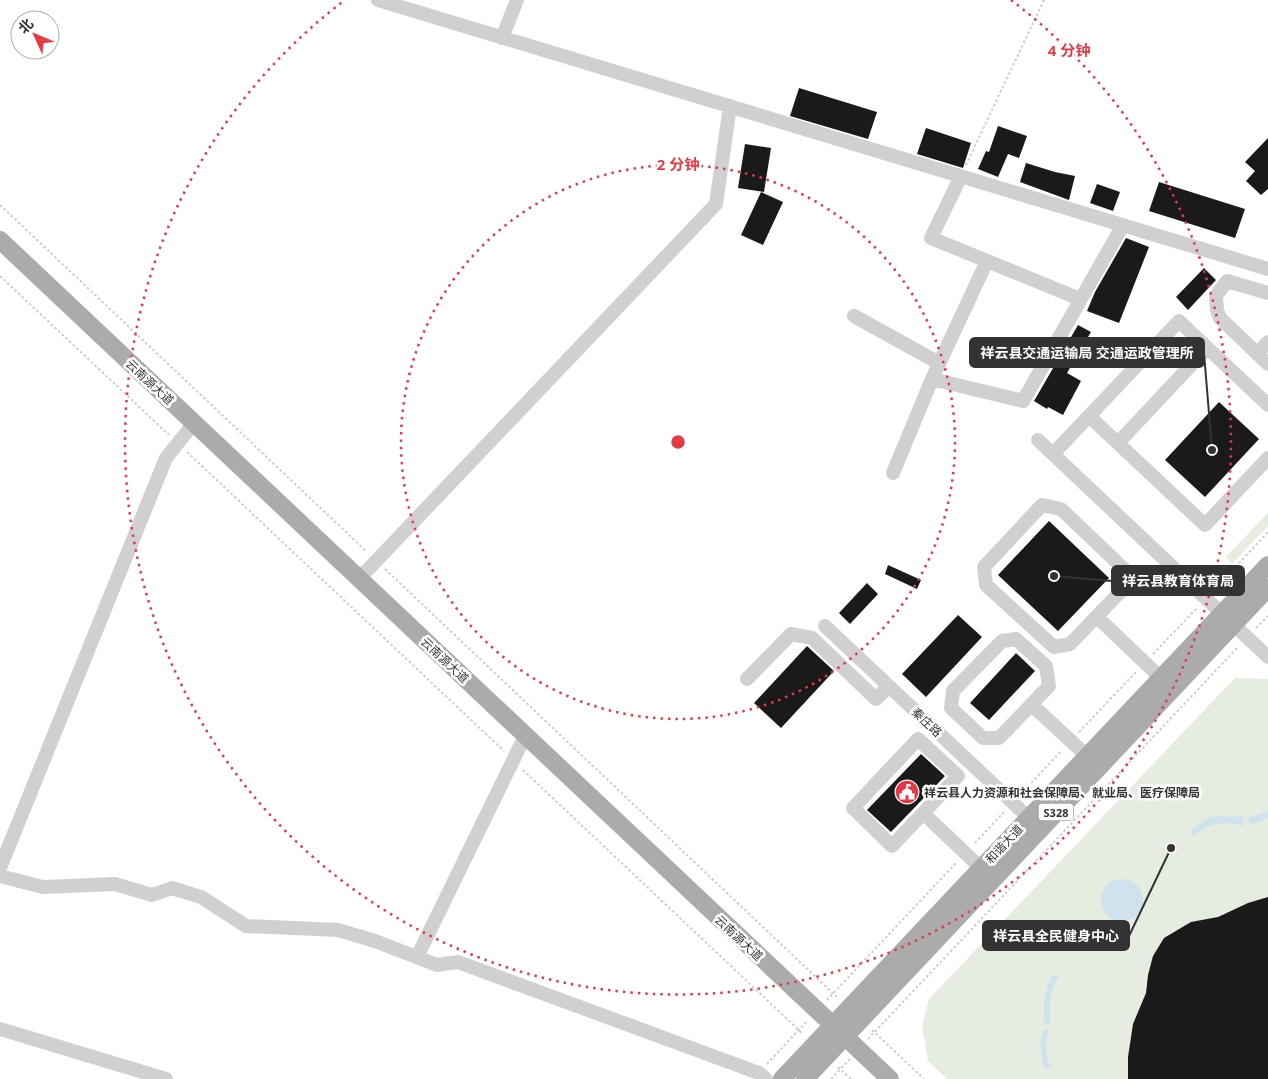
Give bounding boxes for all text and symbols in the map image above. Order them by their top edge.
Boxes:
north arrow [10,10,60,60]
text: 北 [14,14,37,37]
text: 4 分钟 [1048,40,1090,60]
text: 2 分钟 [657,154,699,174]
callout: 祥云县交通运输局 交通运政管理所 [970,338,1204,367]
text: 祥云县交通运输局 交通运政管理所 [980,343,1194,362]
street label: 云南源大道 [122,355,178,409]
centre of rings [669,433,687,451]
callout: 祥云县教育体育局 [1112,566,1244,595]
text: 祥云县教育体育局 [1122,571,1234,590]
street label: 云南源大道 [417,633,473,687]
street label: 秦庄路 [908,704,946,740]
public building icon: 祥云县人力资源和社会保障局、就业局、医疗保障局 [894,779,920,805]
place label: 祥云县人力资源和社会保障局、就业局、医疗保障局 [924,784,1200,801]
road number: S328 [1038,804,1074,820]
street label: 和谐大道 [981,821,1027,867]
street label: 云南源大道 [711,911,767,965]
callout: 祥云县全民健身中心 [983,921,1129,950]
text: 祥云县全民健身中心 [993,926,1119,945]

